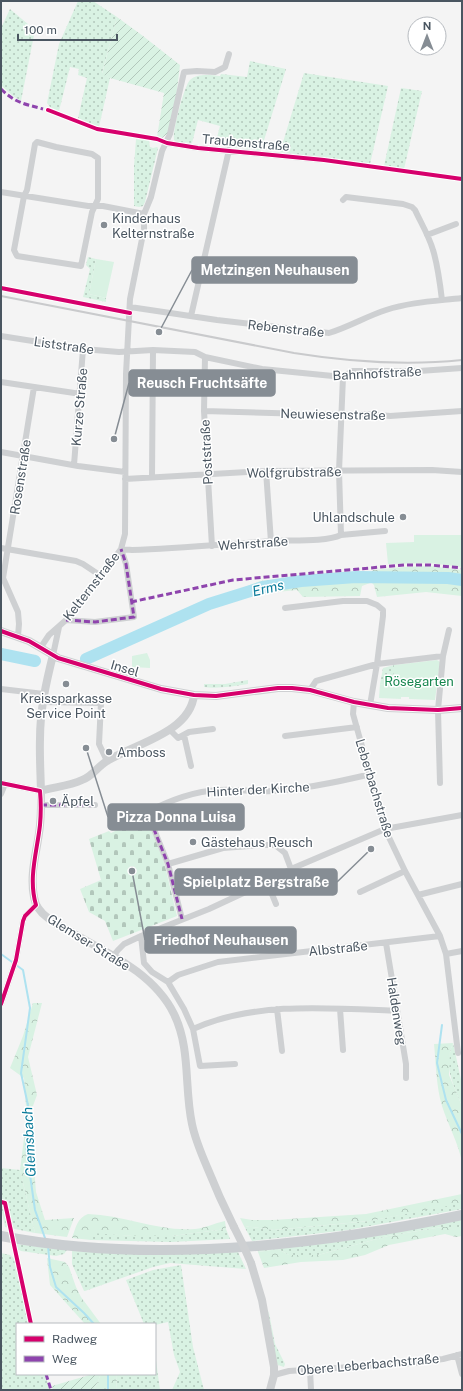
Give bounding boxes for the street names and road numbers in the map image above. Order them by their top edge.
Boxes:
street label: Traubenstraße [201,131,290,154]
street label: Rebenstraße [247,317,325,340]
street label: Liststraße [33,334,95,357]
street label: Bahnhofstraße [332,364,422,383]
street label: Kurze Straße [69,367,90,447]
street label: Neuwiesenstraße [280,406,386,423]
street label: Poststraße [197,419,216,485]
street label: Rosenstraße [7,438,34,516]
street label: Wolfgrubstraße [246,464,342,481]
street label: Wehrstraße [217,534,289,553]
street label: Kelternstraße [60,549,123,623]
street label: Insel [109,657,141,680]
street label: Leberbachstraße [352,737,397,839]
street label: Hinter der Kirche [206,779,310,800]
street label: Glemser Straße [45,911,133,974]
street label: Albstraße [308,938,368,959]
street label: Haldenweg [384,976,409,1046]
street label: Obere Leberbachstraße [296,1351,440,1378]

